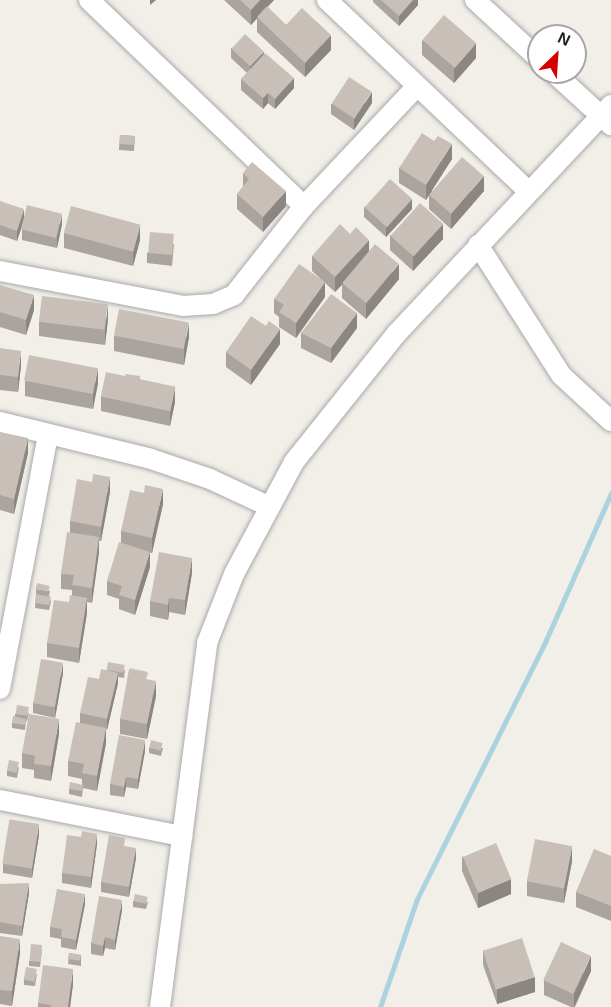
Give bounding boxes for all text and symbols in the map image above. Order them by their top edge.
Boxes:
north arrow [527,24,587,84]
text: N [555,29,573,49]

